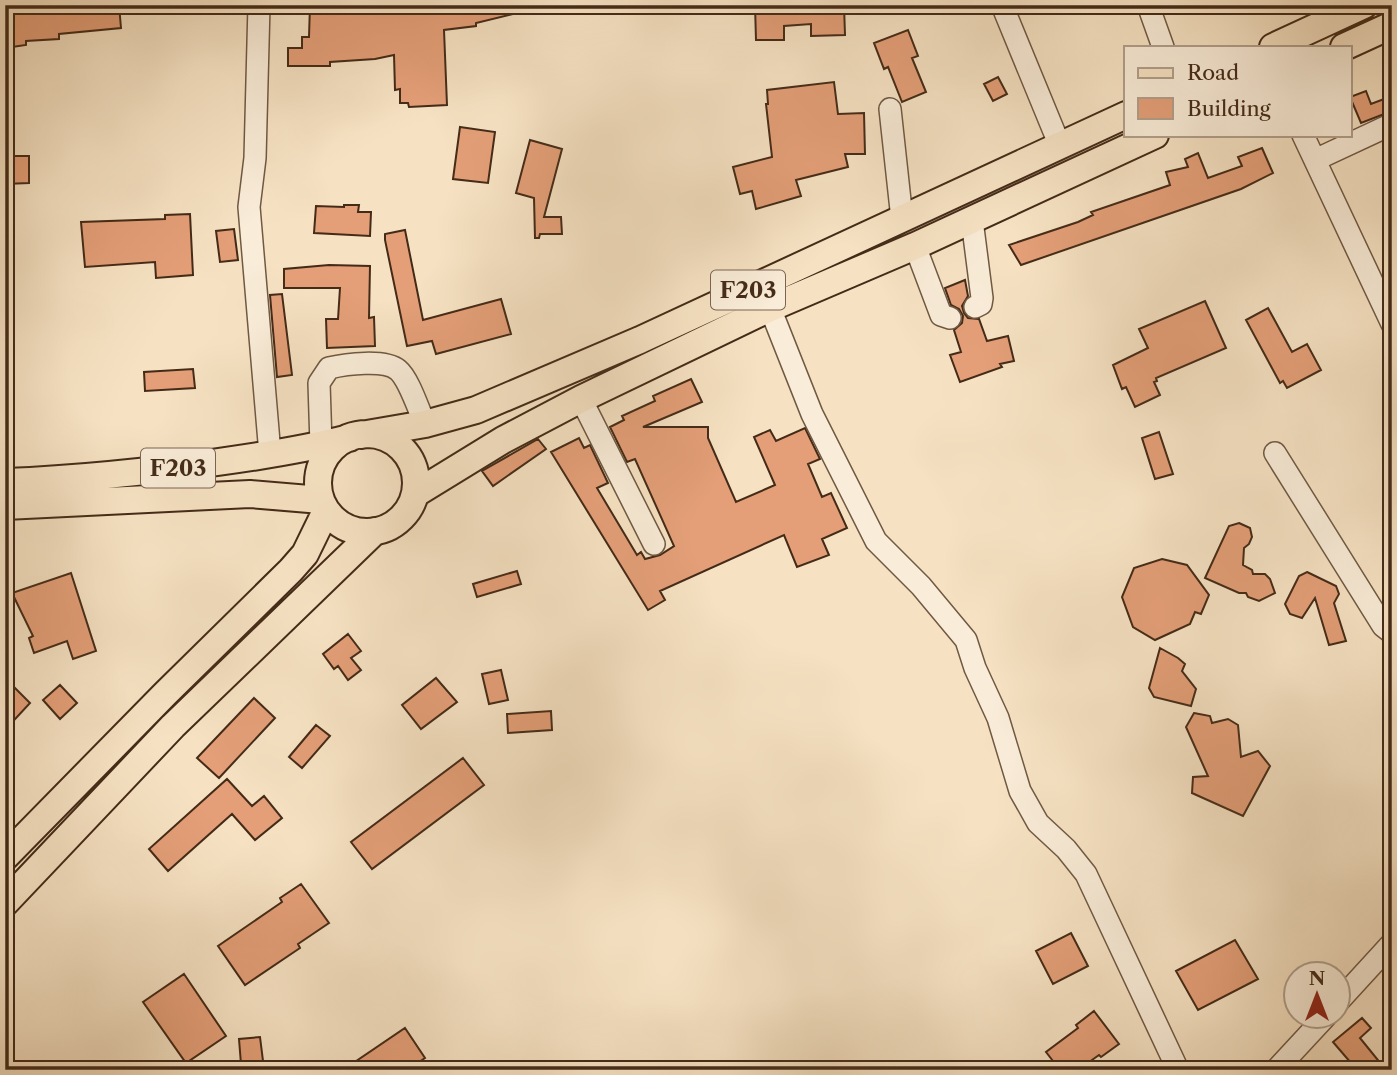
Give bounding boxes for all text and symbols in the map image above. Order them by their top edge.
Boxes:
legend [1124,46,1352,136]
text: Road [1187,60,1239,85]
text: Building [1187,96,1272,121]
road number: F203 [711,270,785,310]
road number: F203 [141,448,215,488]
north arrow [1282,960,1352,1030]
text: N [1309,967,1325,990]

